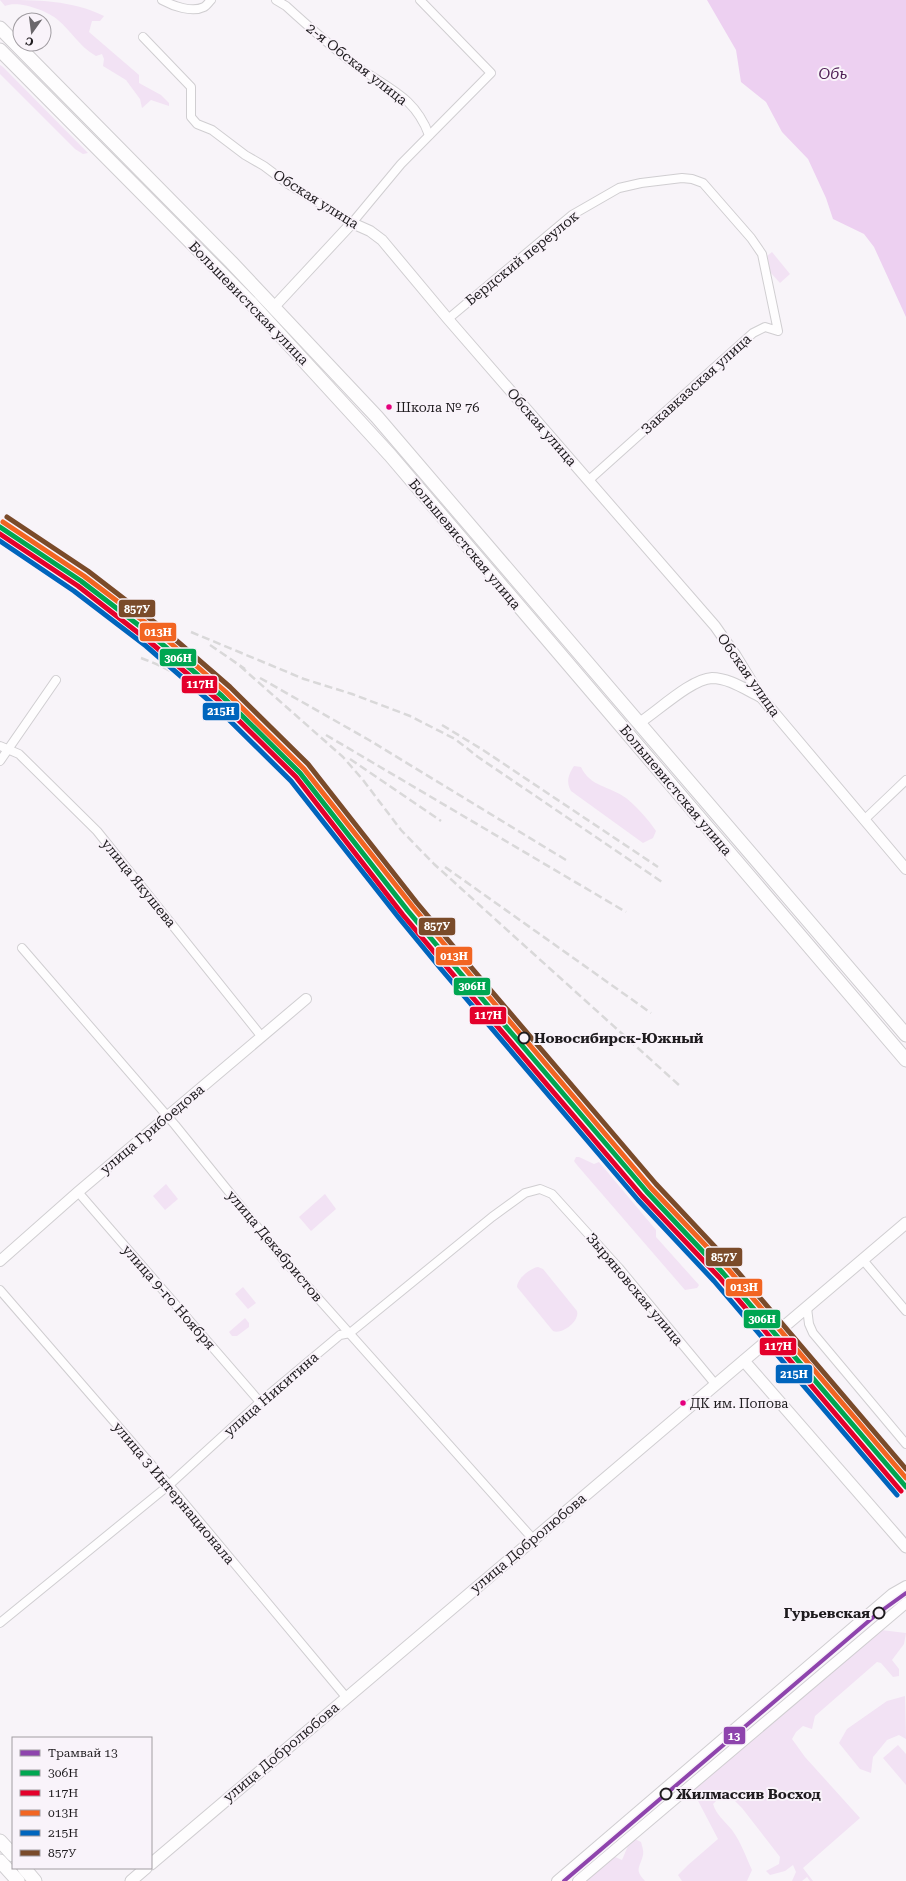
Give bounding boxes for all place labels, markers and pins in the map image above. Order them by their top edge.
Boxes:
place label: Школа № 76 [396,400,480,415]
marker: Школа № 76 [384,402,394,412]
place label: Новосибирск-Южный [534,1030,704,1046]
marker: Новосибирск-Южный [517,1031,531,1045]
place label: ДК им. Попова [690,1396,788,1411]
marker: ДК им. Попова [678,1398,688,1408]
place label: Гурьевская [784,1605,870,1621]
marker: Гурьевская [872,1606,886,1620]
place label: Жилмассив Восход [676,1786,821,1802]
marker: Жилмассив Восход [659,1787,673,1801]

